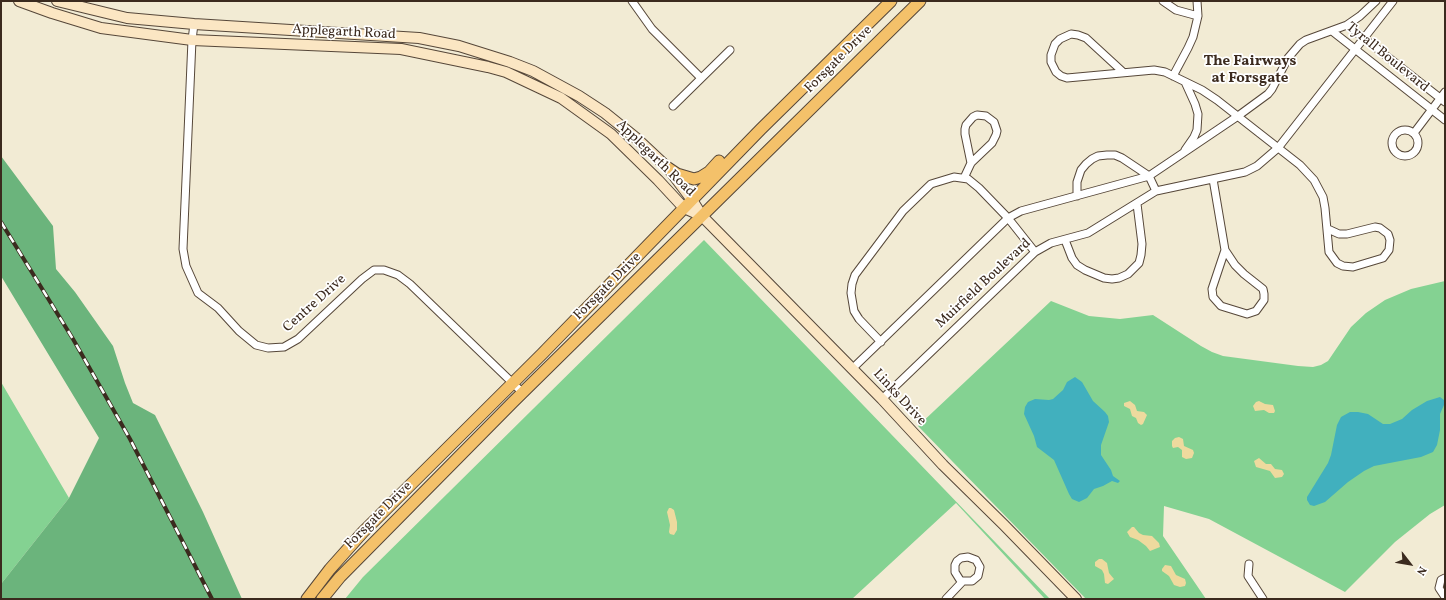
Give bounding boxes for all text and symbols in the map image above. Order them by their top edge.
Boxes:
street label: Tyrall Boulevard [1342,19,1432,97]
street label: Applegarth Road [292,22,396,44]
street label: Forsgate Drive [802,23,876,97]
district label: The Fairways at Forsgate [1203,53,1297,88]
street label: Applegarth Road [612,117,698,201]
street label: Muirfield Boulevard [933,236,1035,332]
street label: Forsgate Drive [571,250,645,324]
street label: Centre Drive [280,271,350,337]
street label: Links Drive [869,366,929,430]
street label: Forsgate Drive [342,479,416,553]
north arrow [1390,544,1430,584]
text: N [1412,563,1429,578]

